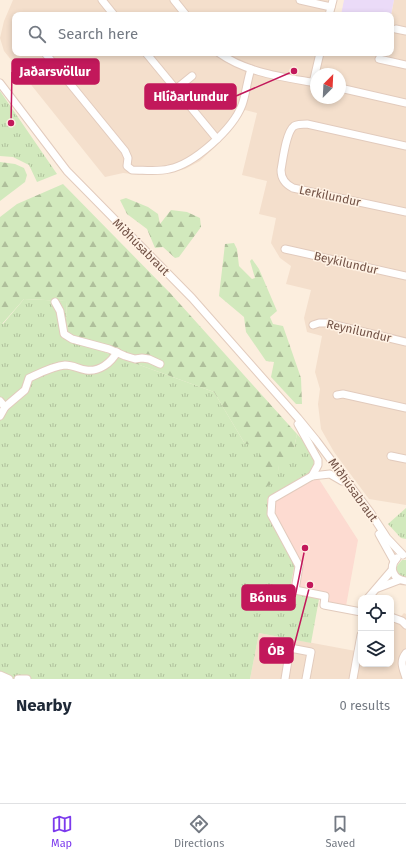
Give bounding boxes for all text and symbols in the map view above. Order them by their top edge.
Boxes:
search box [12,12,394,56]
icon: search [26,23,48,45]
text: Search here [58,25,138,43]
callout: Jaðarsvöllur [12,59,99,84]
text: Jaðarsvöllur [18,64,91,79]
north arrow [310,68,346,104]
callout: Hlíðarlundur [145,84,236,109]
text: Hlíðarlundur [153,89,229,104]
street label: Lerkilundur [298,183,362,209]
street label: Miðhúsabraut [110,216,173,279]
street label: Beykilundur [312,249,380,277]
street label: Reynilundur [325,317,393,345]
street label: Miðhúsabraut [325,456,381,525]
callout: Bónus [242,585,295,610]
text: Bónus [250,590,287,605]
map controls [358,595,394,667]
button: locate [358,595,394,631]
button: layers [358,631,394,667]
callout: ÓB [260,638,293,663]
text: ÓB [267,642,285,658]
text: Nearby [16,695,71,716]
text: 0 results [339,698,390,713]
tab: Map [51,813,73,850]
tab: Directions [174,813,224,850]
tab: Saved [326,813,355,850]

